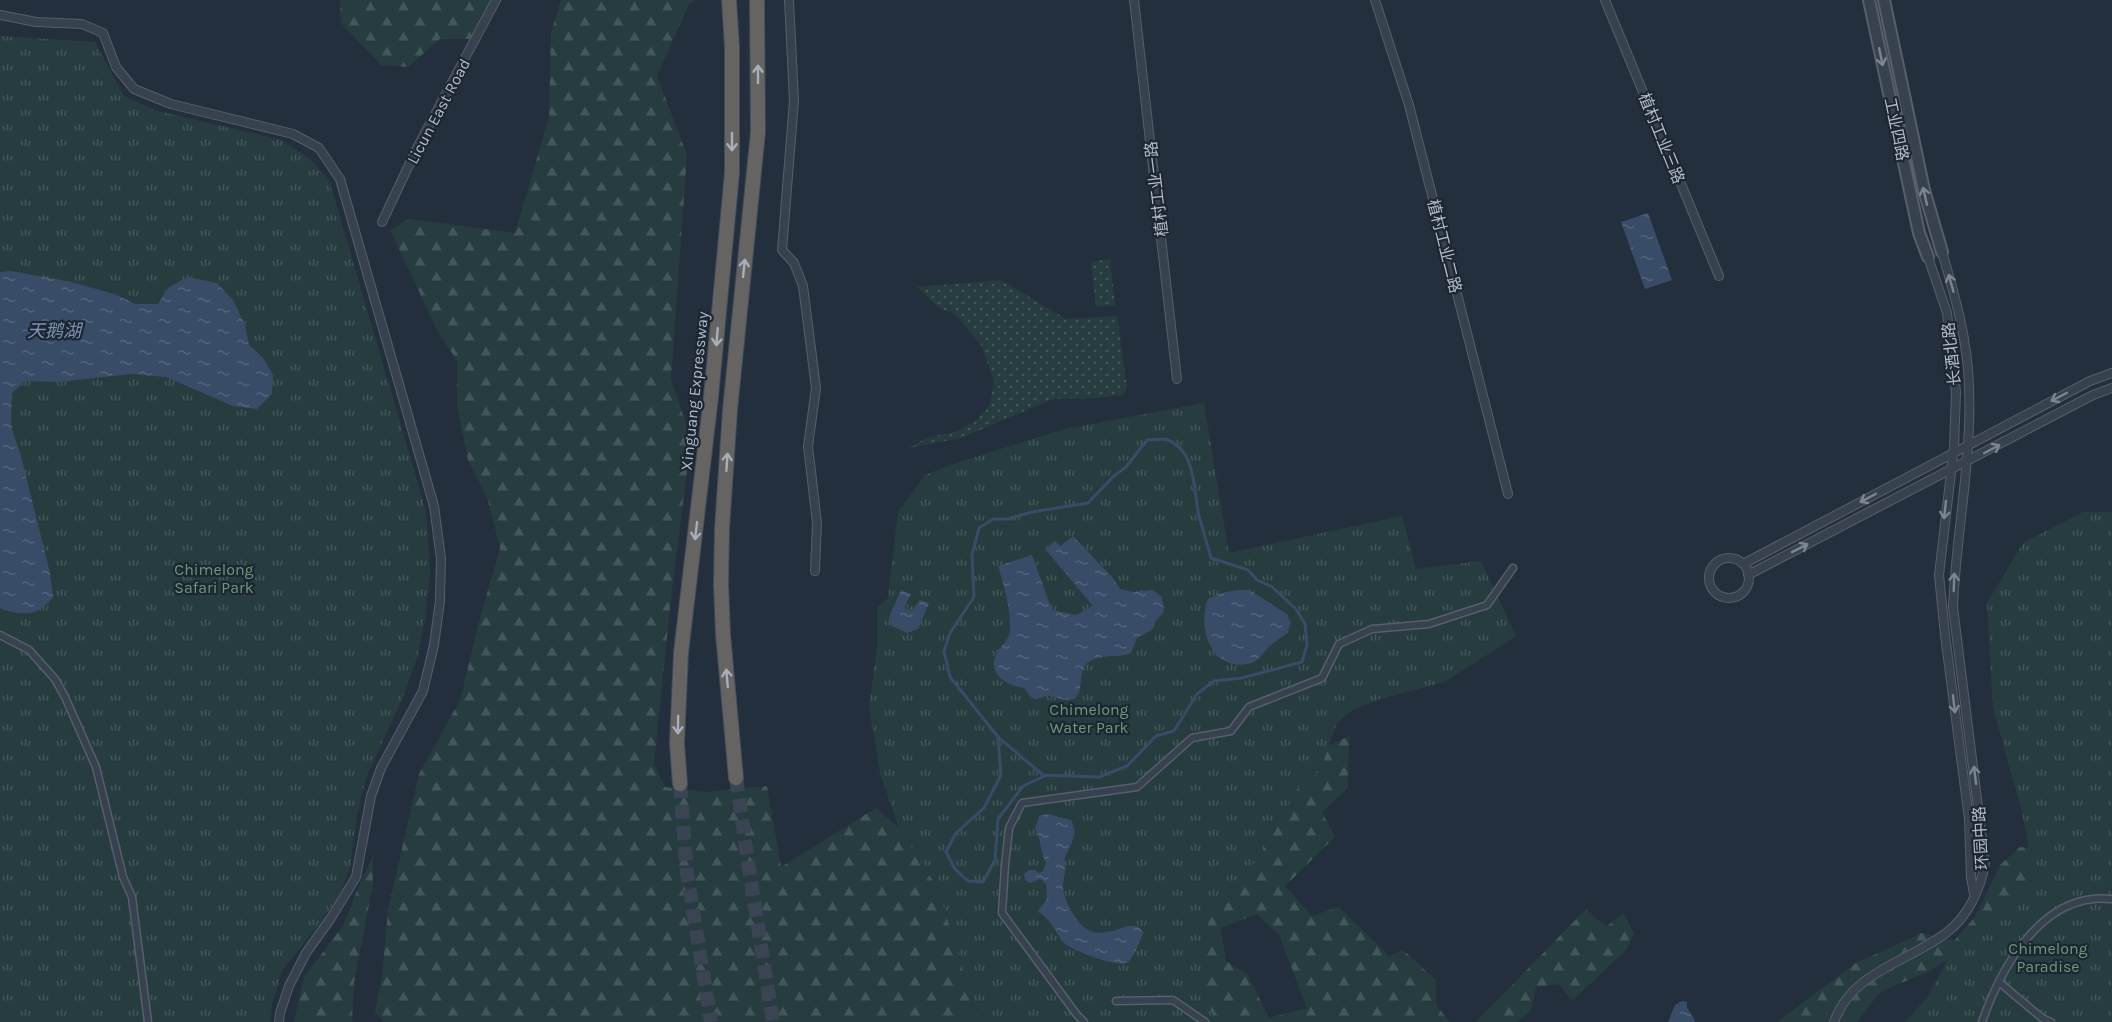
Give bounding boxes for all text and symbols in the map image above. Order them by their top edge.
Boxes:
one-way arrow [1876,47,1887,66]
street label: Licun East Road [403,55,474,167]
one-way arrow [752,64,764,84]
street label: 植村工业三路 [1635,90,1688,186]
street label: 工业四路 [1881,96,1912,162]
one-way arrow [726,132,738,152]
street label: 植村工业一路 [1141,140,1172,238]
one-way arrow [1919,187,1931,206]
street label: 植村工业二路 [1424,197,1465,295]
one-way arrow [739,259,750,279]
one-way arrow [1945,274,1956,293]
street label: Xinguang Expressway [677,310,712,472]
water label: 天鹅湖 [27,320,84,342]
street label: 长酒北路 [1939,321,1964,387]
one-way arrow [711,326,722,346]
one-way arrow [2051,391,2068,403]
one-way arrow [1983,443,2001,454]
one-way arrow [721,453,732,473]
one-way arrow [1859,492,1877,504]
one-way arrow [1939,500,1950,520]
one-way arrow [690,520,701,540]
one-way arrow [1791,542,1809,553]
park label: Chimelong Safari Park [174,560,254,597]
one-way arrow [1948,572,1960,592]
one-way arrow [721,669,732,688]
one-way arrow [1949,694,1960,714]
park label: Chimelong Water Park [1049,700,1129,737]
one-way arrow [672,714,684,734]
one-way arrow [1969,766,1980,786]
street label: 环园中路 [1969,806,1992,870]
park label: Chimelong Paradise [2008,939,2088,976]

